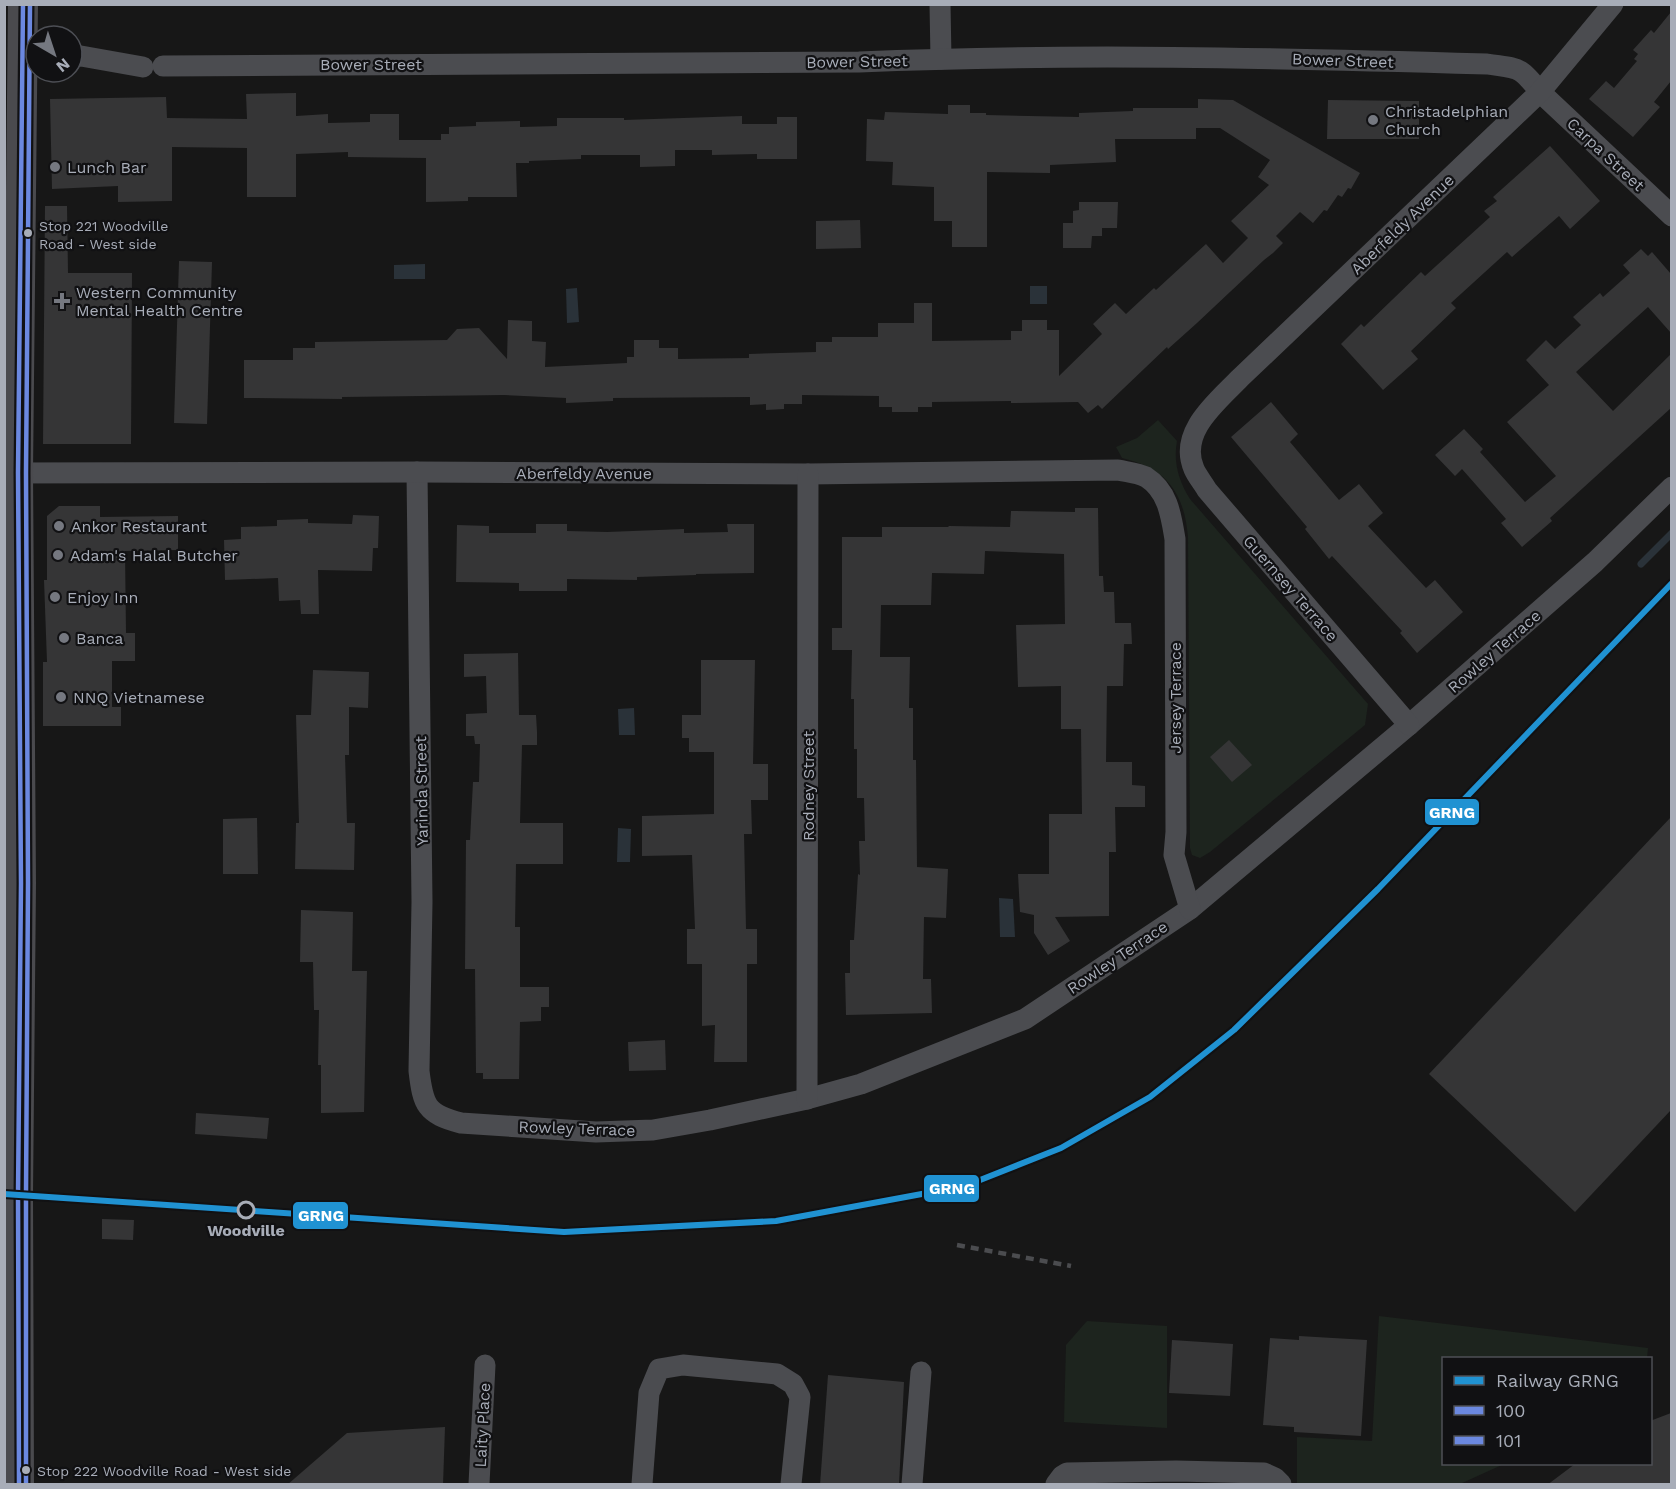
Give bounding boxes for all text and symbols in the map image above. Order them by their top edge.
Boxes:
north arrow [24,24,84,84]
street label: Bower Street [1292,49,1395,72]
street label: Bower Street [806,51,908,72]
text: N [53,54,74,76]
street label: Bower Street [320,55,422,74]
place label: Christadelphian Church [1385,102,1508,139]
marker: Christadelphian Church [1366,113,1380,127]
street label: Carpa Street [1563,114,1649,195]
place label: Lunch Bar [67,158,147,177]
marker: Lunch Bar [48,160,62,174]
street label: Aberfeldy Avenue [1347,170,1458,278]
place label: Stop 221 Woodville Road - West side [39,218,168,252]
marker: Stop 221 Woodville Road - West side [22,227,34,239]
place label: Western Community Mental Health Centre [76,283,243,320]
marker: Western Community Mental Health Centre [53,292,71,310]
street label: Aberfeldy Avenue [516,464,652,483]
place label: Ankor Restaurant [71,517,207,536]
marker: Ankor Restaurant [52,519,66,533]
street label: Guernsey Terrace [1239,531,1342,645]
place label: Adam's Halal Butcher [70,546,238,565]
marker: Adam's Halal Butcher [51,548,65,562]
place label: Enjoy Inn [67,588,139,607]
marker: Enjoy Inn [48,590,62,604]
street label: Rowley Terrace [1444,606,1545,697]
place label: Banca [76,629,123,648]
marker: Banca [57,631,71,645]
street label: Jersey Terrace [1166,642,1185,754]
place label: NNQ Vietnamese [73,688,205,707]
marker: NNQ Vietnamese [54,690,68,704]
street label: Rodney Street [799,731,818,841]
street label: Yarinda Street [411,736,432,846]
line badge: GRNG [1424,798,1480,826]
text: GRNG [1429,803,1475,822]
street label: Rowley Terrace [1063,917,1171,998]
street label: Rowley Terrace [518,1117,636,1140]
line badge: GRNG [923,1174,980,1203]
text: GRNG [929,1179,975,1198]
marker: Woodville [237,1201,255,1219]
line badge: GRNG [292,1201,349,1230]
text: GRNG [298,1206,344,1225]
place label: Woodville [207,1221,285,1240]
legend [1442,1357,1652,1465]
text: Railway GRNG [1496,1370,1619,1391]
street label: Laity Place [471,1382,494,1468]
text: 100 [1496,1400,1525,1421]
text: 101 [1496,1430,1521,1451]
place label: Stop 222 Woodville Road - West side [37,1463,291,1479]
marker: Stop 222 Woodville Road - West side [20,1464,32,1476]

